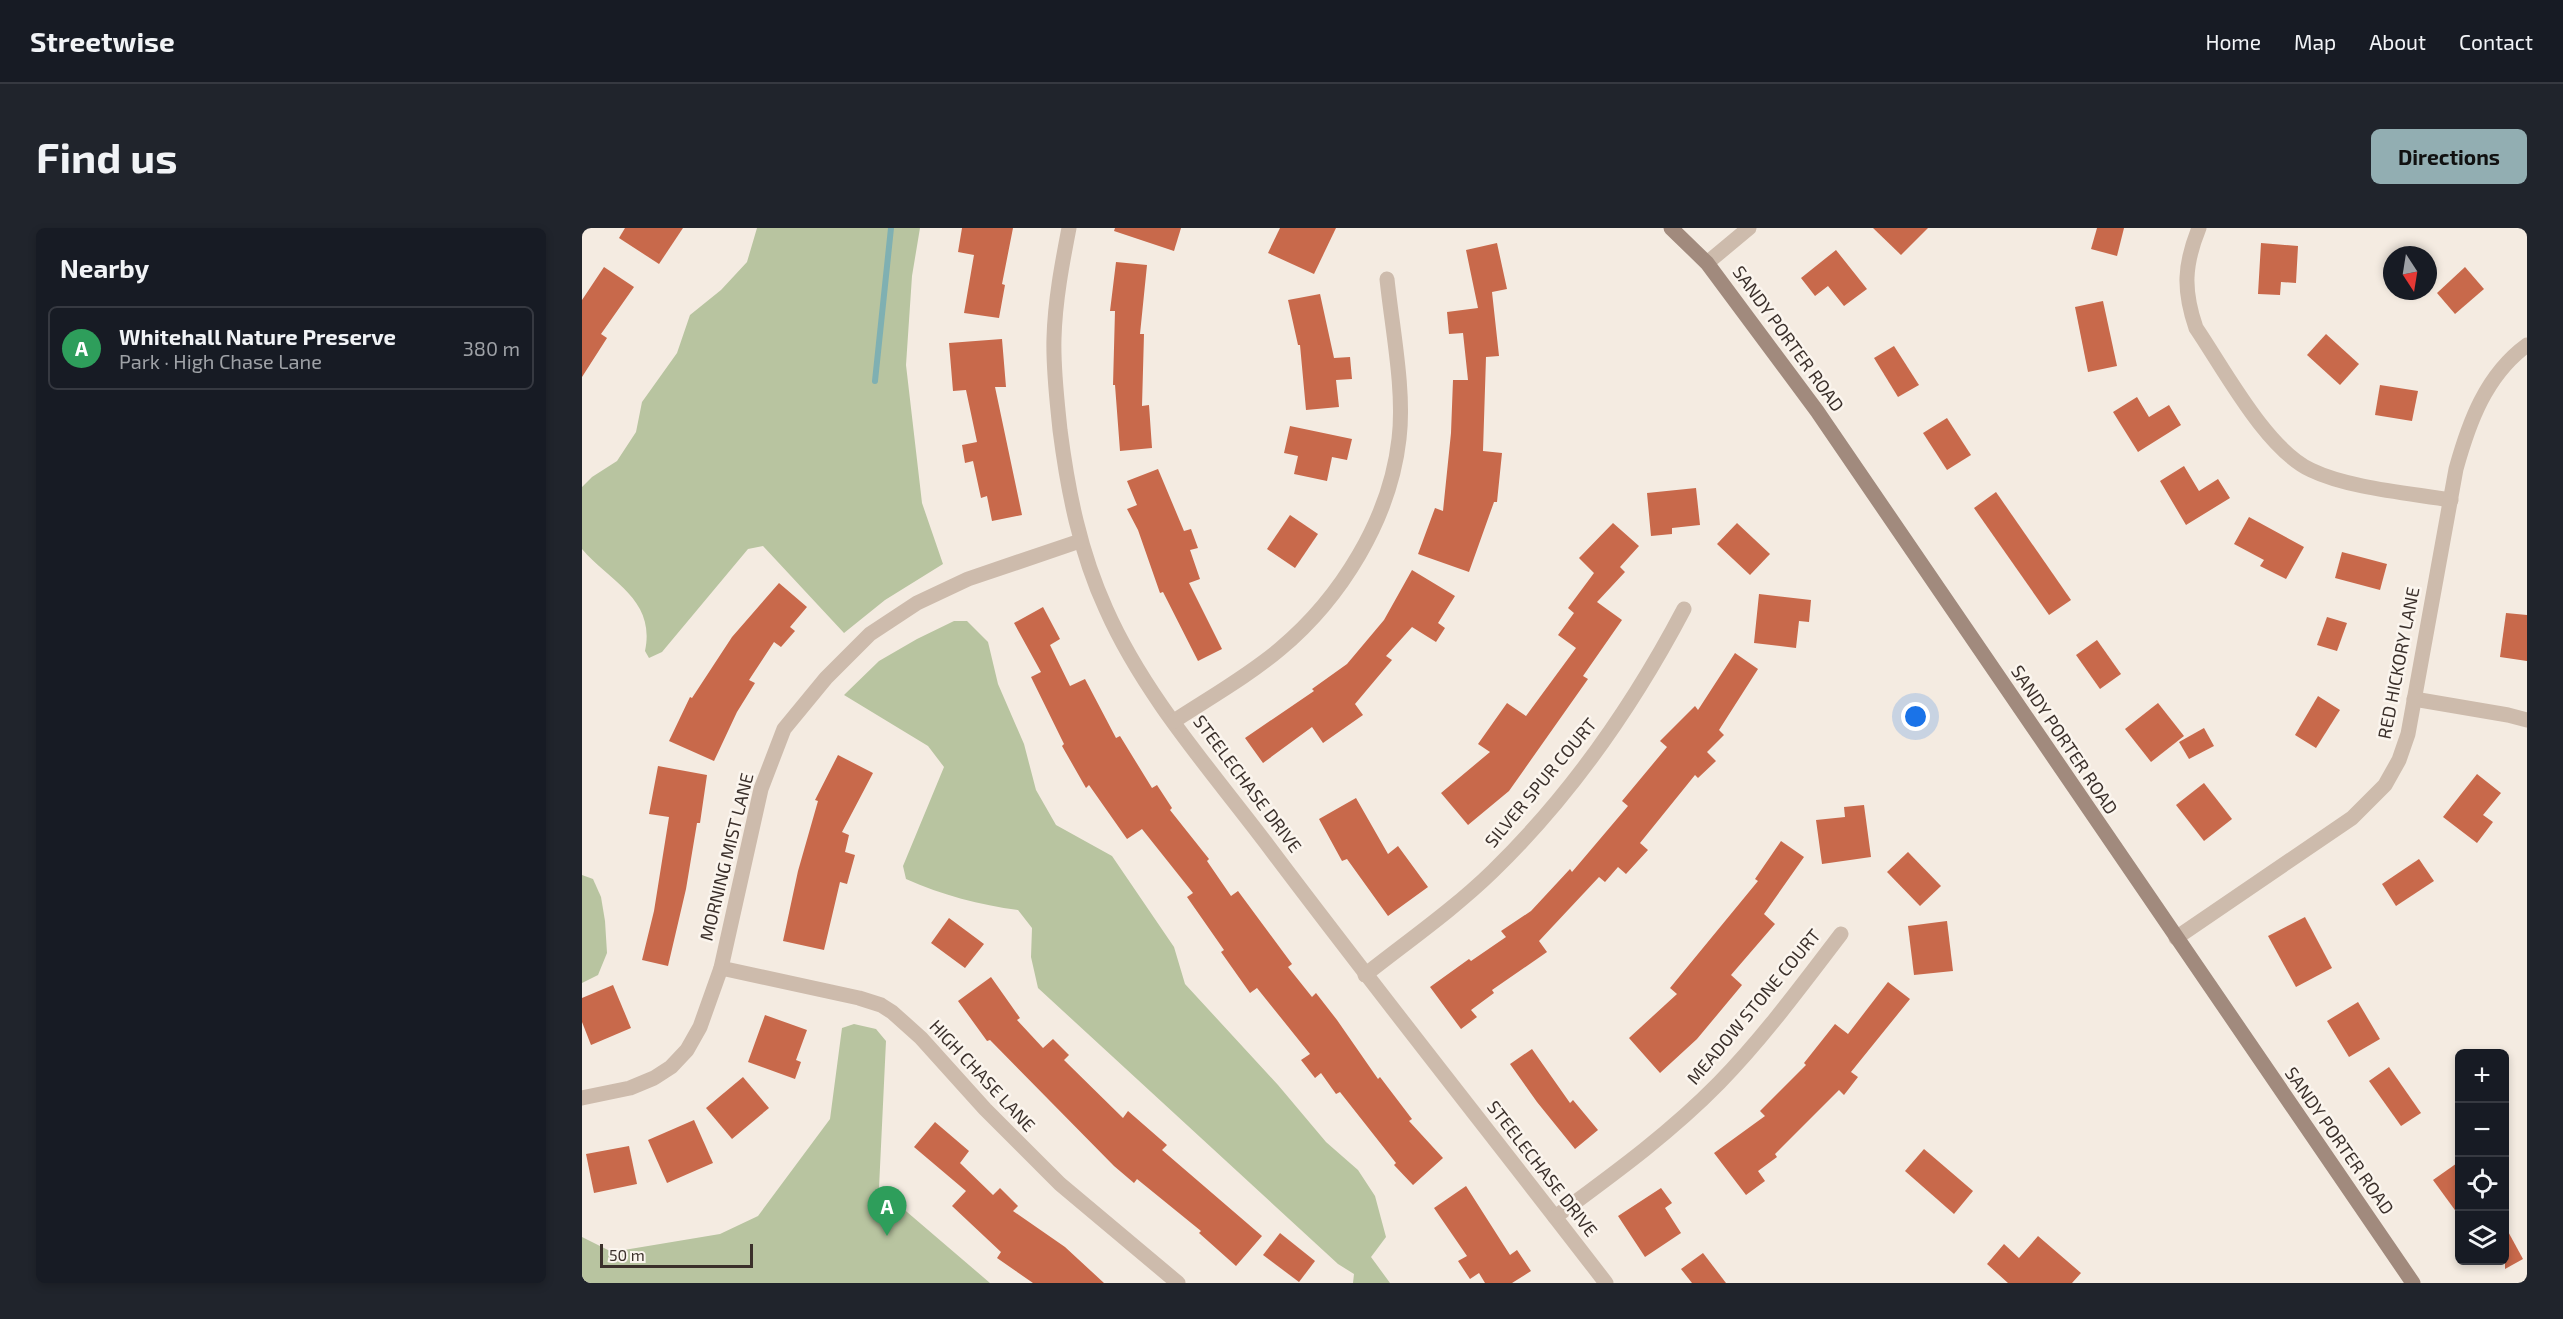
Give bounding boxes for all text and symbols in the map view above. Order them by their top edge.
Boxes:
text: Streetwise [30,24,175,58]
text: Home [2205,29,2261,54]
text: Map [2294,29,2336,54]
text: About [2369,29,2426,54]
text: Contact [2459,29,2533,54]
button: Directions [2371,129,2527,184]
text: Find us [36,131,178,181]
north arrow [2383,246,2437,300]
text: Nearby [60,252,149,283]
street label: SANDY PORTER ROAD [1729,261,1849,416]
text: Whitehall Nature Preserve [119,323,396,349]
text: A [75,336,88,360]
text: 380 m [463,336,520,360]
text: Park · High Chase Lane [119,349,322,373]
street label: RED HICKORY LANE [2372,585,2424,741]
street label: SANDY PORTER ROAD [2007,661,2123,818]
your location [1901,702,1930,731]
street label: STEELECHASE DRIVE [1189,710,1307,856]
street label: SILVER SPUR COURT [1480,713,1601,852]
street label: MORNING MIST LANE [695,771,758,943]
street label: MEADOW STONE COURT [1682,924,1825,1089]
street label: HIGH CHASE LANE [925,1015,1040,1136]
map controls [2455,1049,2509,1265]
button: + [2455,1049,2509,1103]
street label: SANDY PORTER ROAD [2281,1062,2399,1218]
street label: STEELECHASE DRIVE [1483,1096,1603,1241]
button: − [2455,1103,2509,1157]
button: locate [2455,1157,2509,1211]
pin: A [868,1186,906,1236]
button: layers [2455,1211,2509,1265]
scale bar [600,1241,753,1268]
text: 50 m [609,1245,645,1264]

